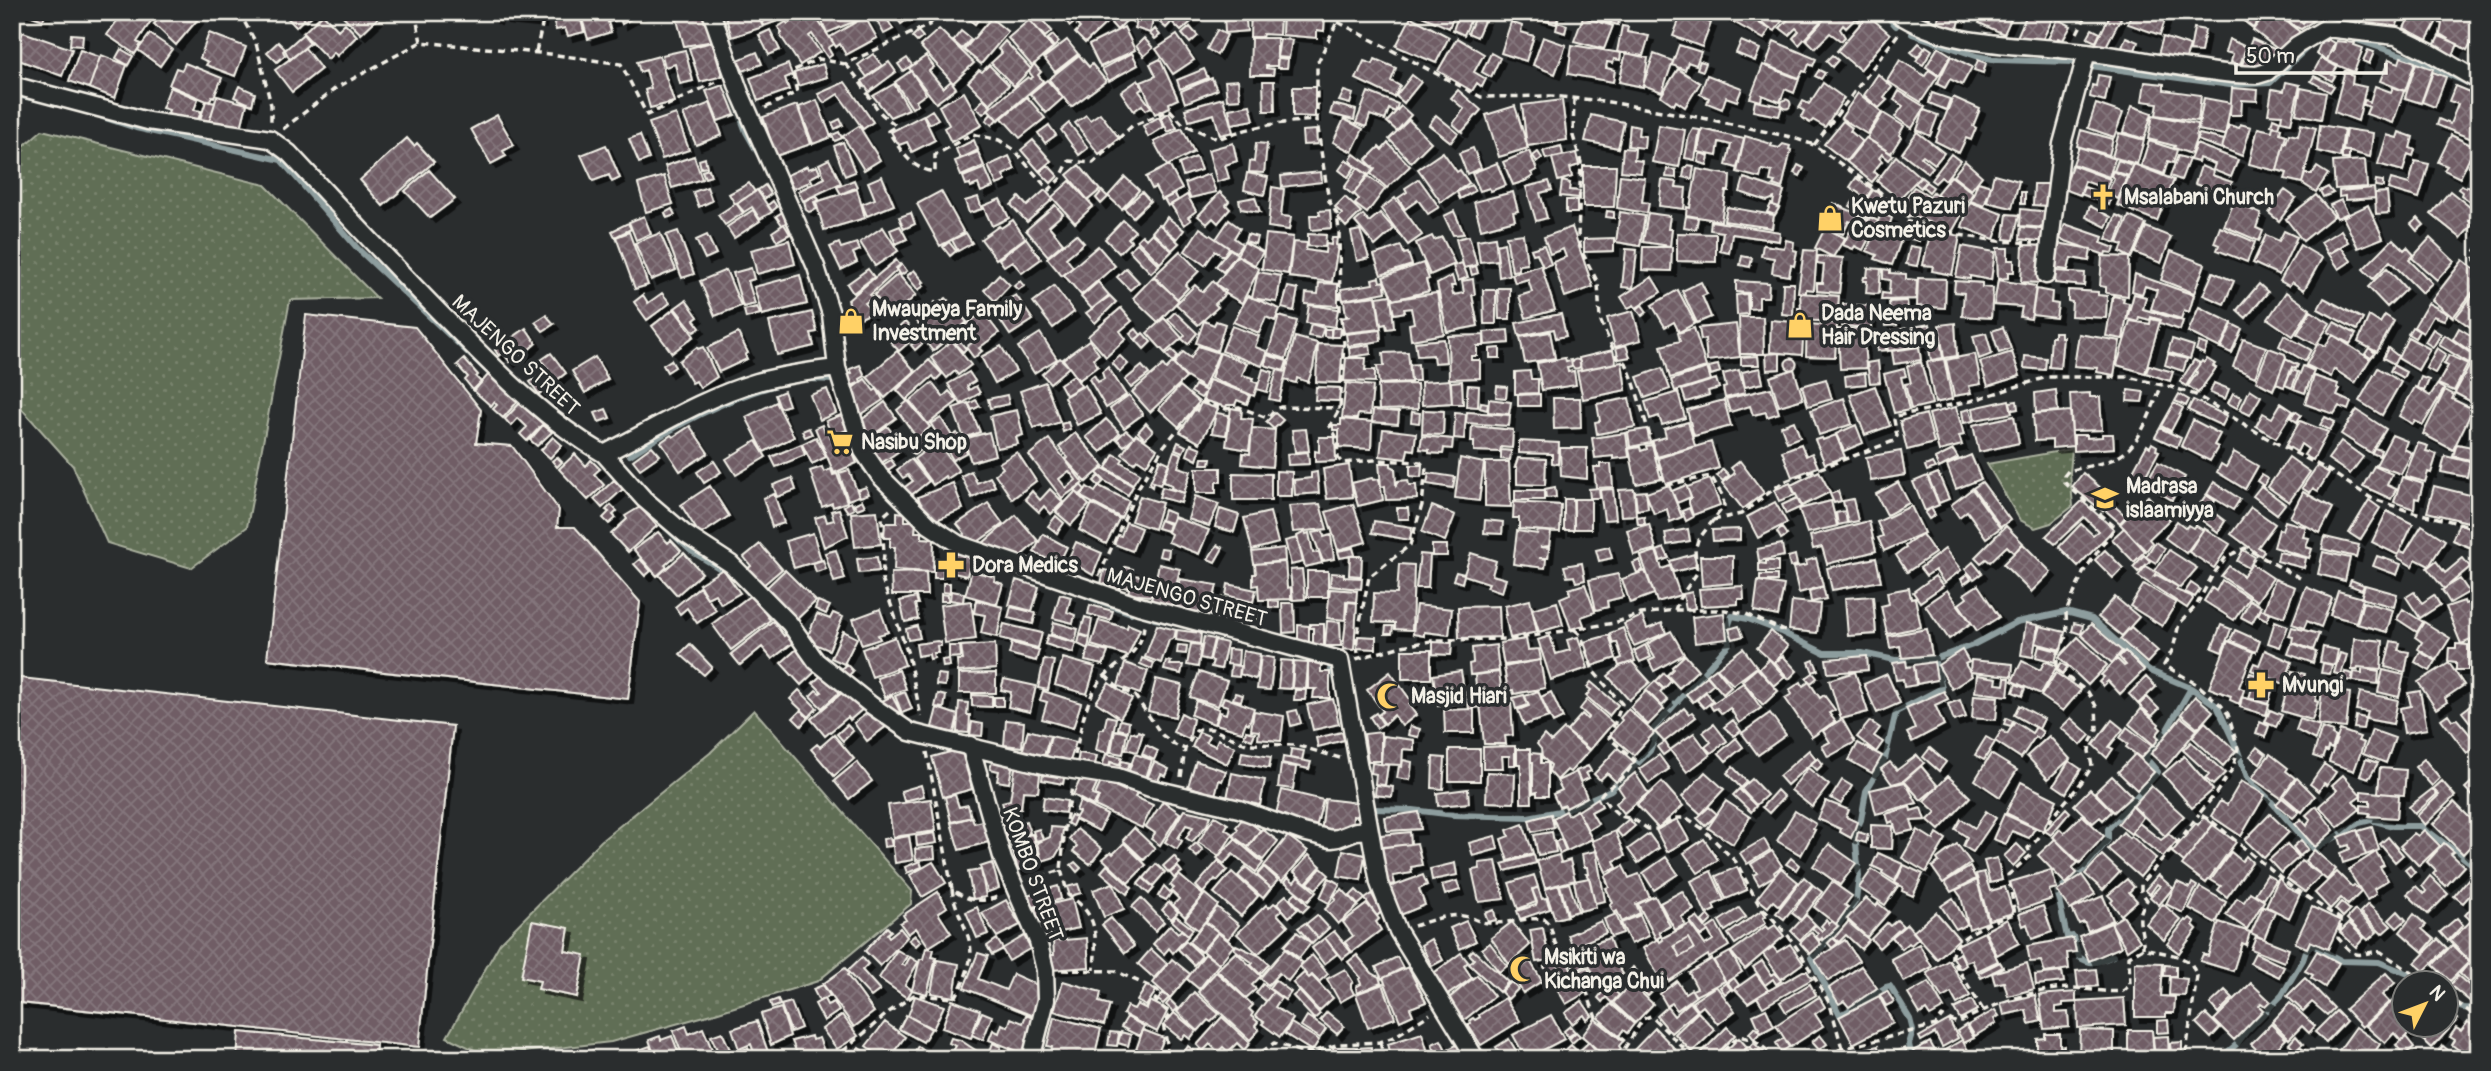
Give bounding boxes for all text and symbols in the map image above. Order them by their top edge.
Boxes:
scale bar [2236,32,2386,76]
text: 50 m [2246,43,2295,70]
church icon: Msalabani Church [2088,182,2118,212]
place label: Msalabani Church [2124,184,2274,211]
place label: Kwetu Pazuri Cosmetics [1851,193,1965,244]
shop icon: Kwetu Pazuri Cosmetics [1815,203,1845,233]
street label: MAJENGO STREET [446,289,586,422]
place label: Mwaupeya Family Investment [872,296,1022,347]
place label: Dada Neema Hair Dressing [1821,300,1936,351]
shop icon: Mwaupeya Family Investment [836,306,866,336]
shop icon: Dada Neema Hair Dressing [1785,310,1815,340]
supermarket icon: Nasibu Shop [825,427,855,457]
place label: Nasibu Shop [861,429,967,456]
place label: Madrasa islaamiyya [2126,473,2214,524]
school or university icon: Madrasa islaamiyya [2090,483,2120,513]
pharmacy icon: Dora Medics [936,550,966,580]
place label: Dora Medics [972,552,1078,579]
street label: MAJENGO STREET [1103,562,1271,633]
pharmacy icon: Mvungi [2246,670,2276,700]
place label: Mvungi [2282,672,2344,699]
mosque icon: Masjid Hiari [1375,681,1405,711]
place label: Masjid Hiari [1411,683,1507,710]
street label: KOMBO STREET [996,804,1069,945]
place label: Msikiti wa Kichanga Chui [1544,944,1664,995]
mosque icon: Msikiti wa Kichanga Chui [1508,954,1538,984]
north arrow [2390,970,2460,1040]
text: N [2424,980,2450,1006]

